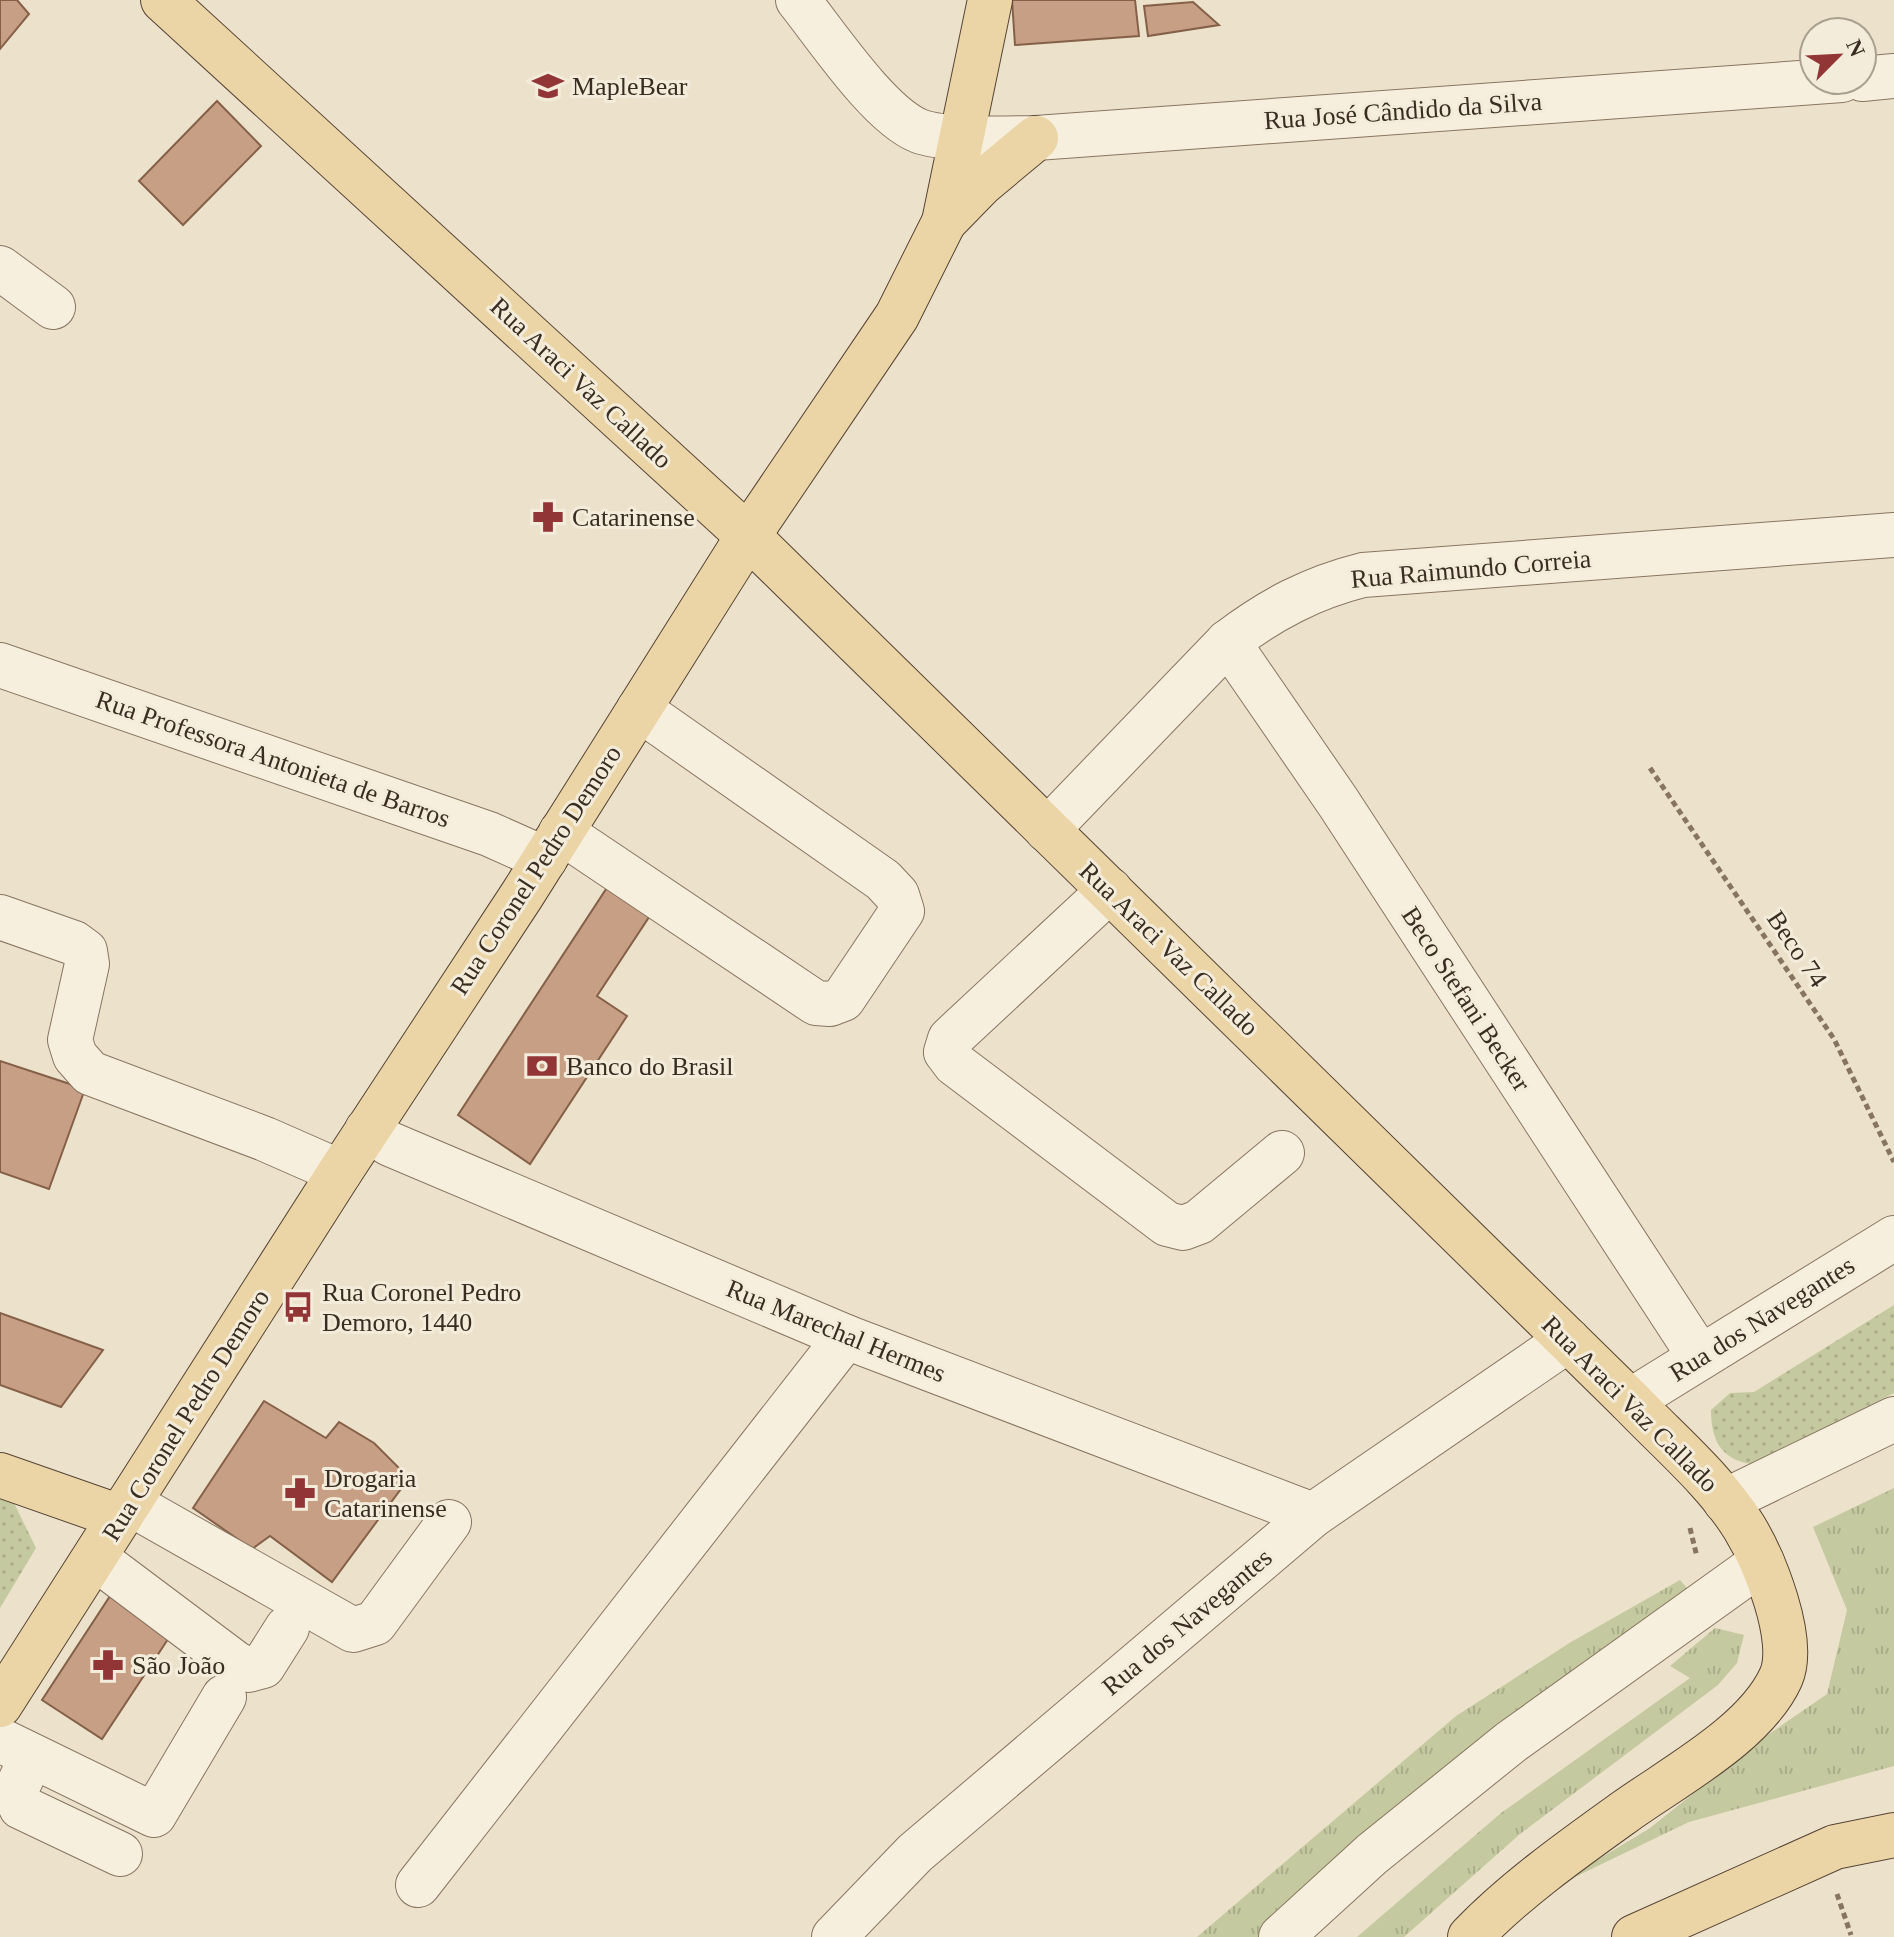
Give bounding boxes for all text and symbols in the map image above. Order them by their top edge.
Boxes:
north arrow [1798,16,1878,96]
text: N [1841,36,1871,61]
school or university icon: MapleBear [531,69,565,103]
place label: MapleBear [572,72,688,101]
street label: Rua José Cândido da Silva [1263,87,1543,135]
street label: Rua Araci Vaz Callado [484,292,678,474]
pharmacy icon: Catarinense [531,500,565,534]
place label: Catarinense [572,503,695,532]
street label: Rua Raimundo Correia [1350,544,1593,594]
street label: Rua Professora Antonieta de Barros [92,685,454,833]
street label: Rua Coronel Pedro Demoro [445,740,627,1000]
street label: Rua Araci Vaz Callado [1074,856,1264,1042]
street label: Beco Stefani Becker [1396,901,1537,1097]
street label: Beco 74 [1761,905,1833,993]
bank icon: Banco do Brasil [525,1049,559,1083]
place label: Banco do Brasil [566,1052,734,1081]
street label: Rua dos Navegantes [1664,1250,1860,1388]
street label: Rua Marechal Hermes [722,1274,950,1388]
place label: Rua Coronel Pedro Demoro, 1440 [322,1278,521,1337]
street label: Rua Coronel Pedro Demoro [97,1284,275,1546]
bus stop icon: Rua Coronel Pedro Demoro, 1440 [281,1290,315,1324]
street label: Rua Araci Vaz Callado [1536,1310,1724,1498]
place label: Drogaria Catarinense [324,1464,447,1523]
pharmacy icon: Drogaria Catarinense [283,1476,317,1510]
street label: Rua dos Navegantes [1096,1543,1278,1701]
pharmacy icon: São João [91,1648,125,1682]
place label: São João [132,1651,225,1680]

